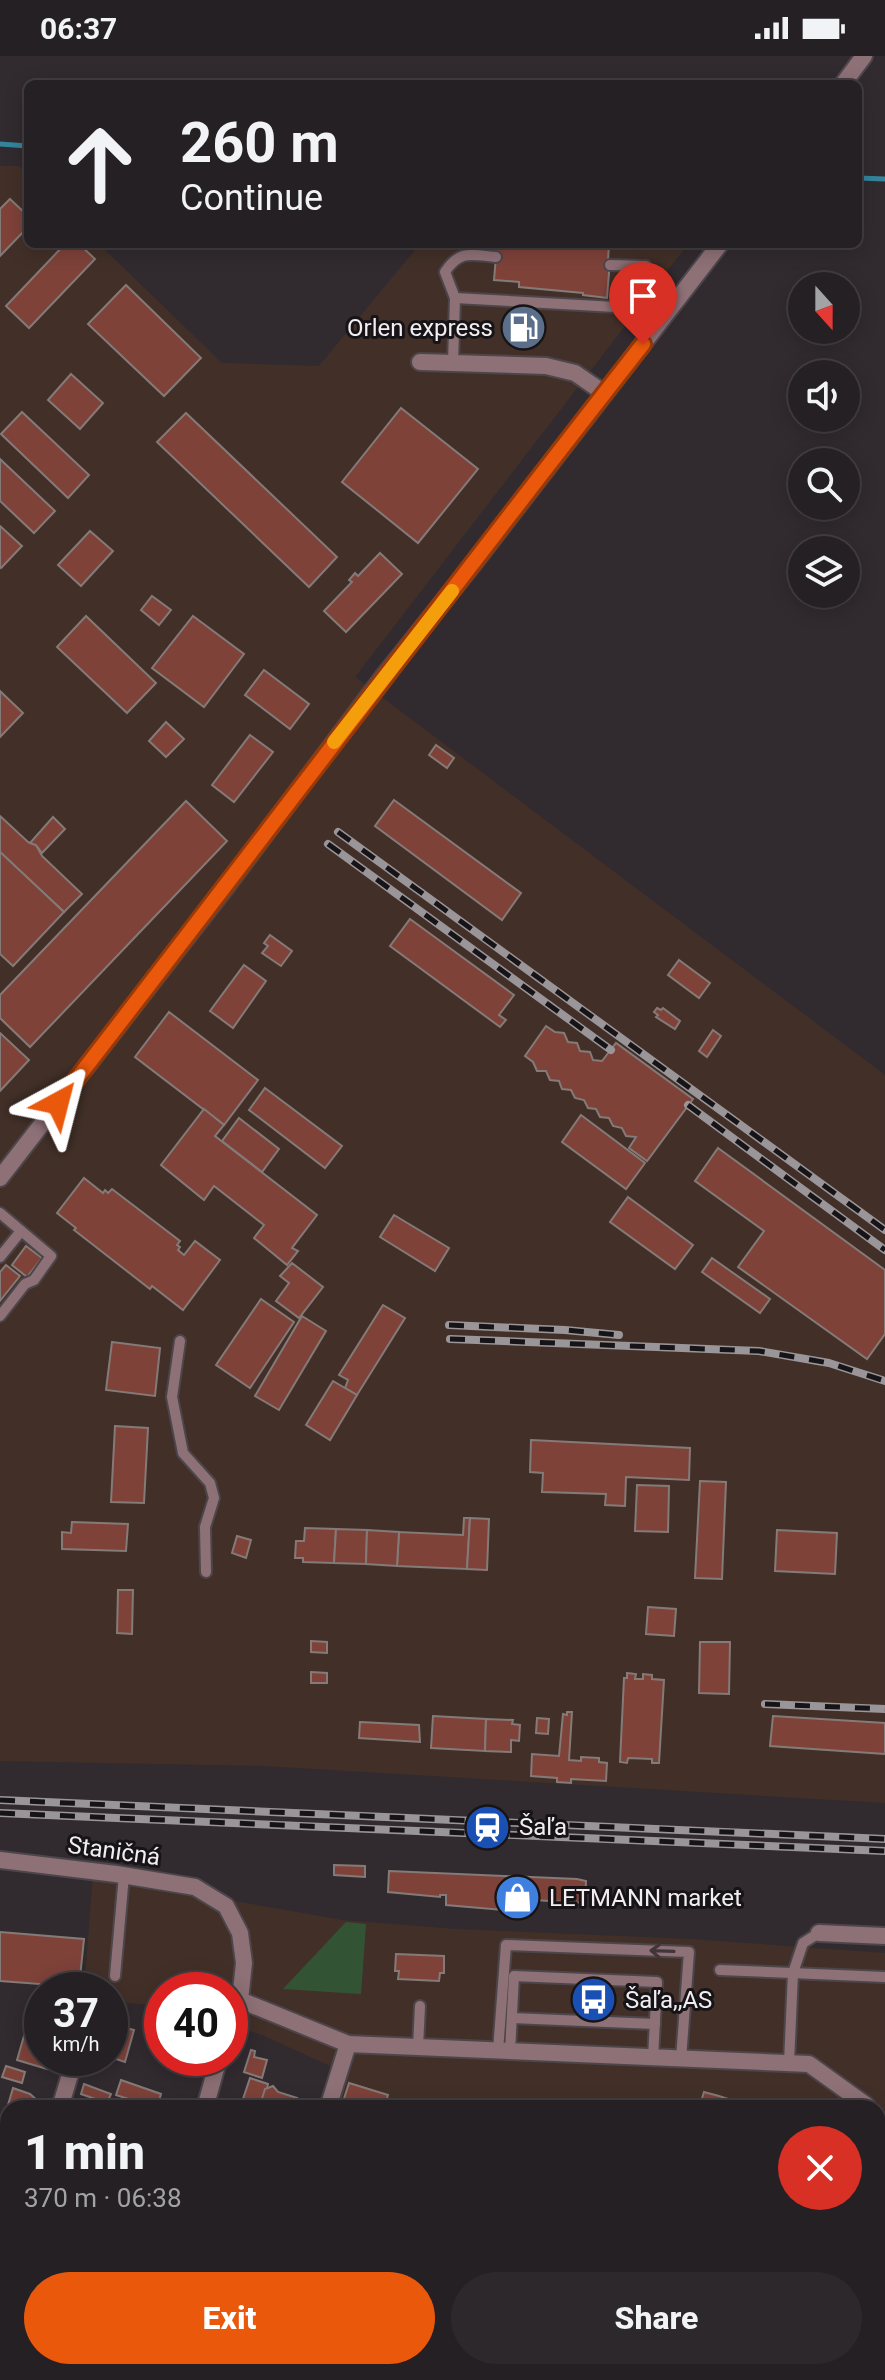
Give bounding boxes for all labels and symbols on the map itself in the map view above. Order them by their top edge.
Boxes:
pin [609,262,677,344]
north arrow [788,272,860,344]
fuel station icon: Orlen express [500,304,548,352]
place label: Orlen express [347,314,493,342]
position arrow [16,1061,100,1145]
station icon: Šaľa [464,1803,512,1851]
place label: Šaľa [519,1813,567,1841]
street label: Staničná [66,1831,162,1871]
shop icon: LETMANN market [494,1874,542,1922]
place label: LETMANN market [549,1884,742,1912]
one-way arrow [649,1944,676,1959]
speed limit sign: 40 [144,1972,248,2076]
bus stop icon: Šaľa,,AS [570,1976,618,2024]
place label: Šaľa,,AS [625,1986,712,2014]

